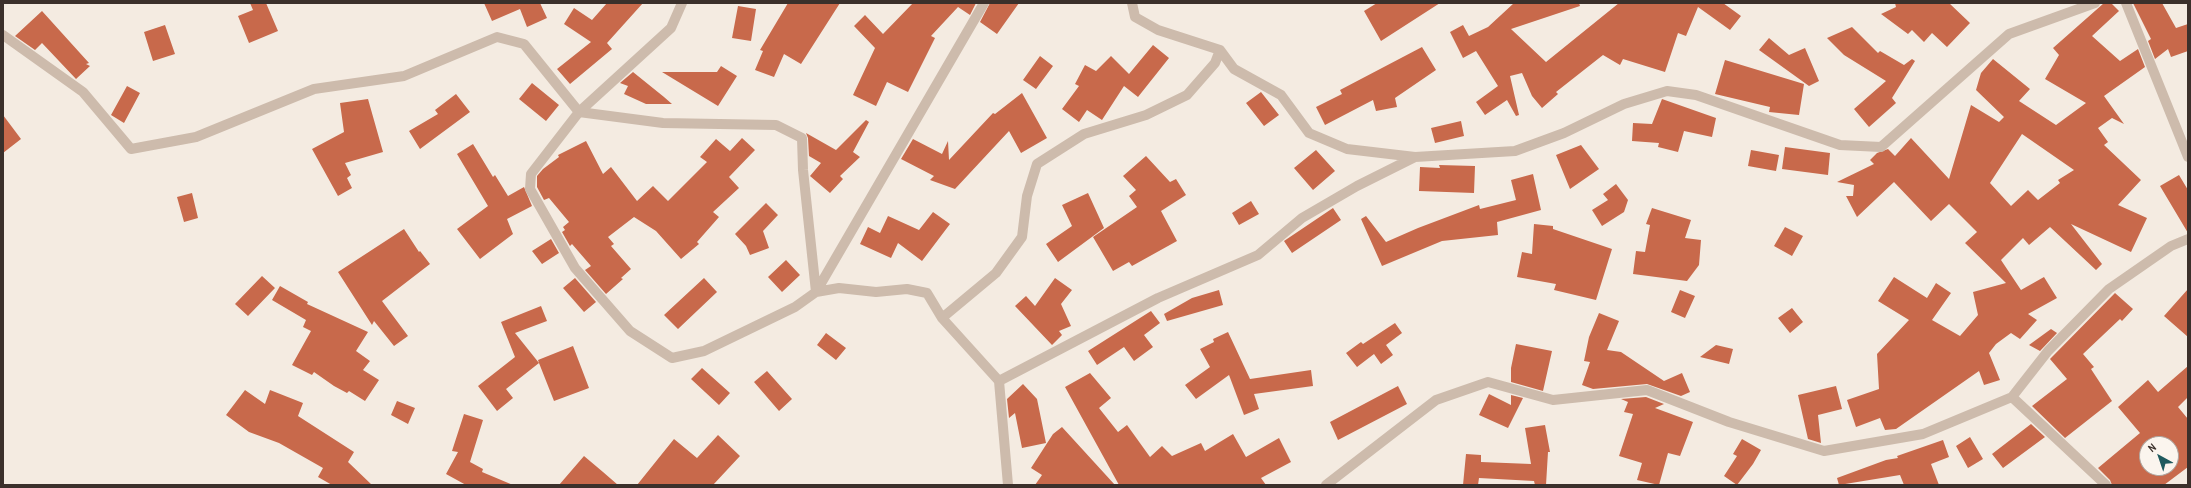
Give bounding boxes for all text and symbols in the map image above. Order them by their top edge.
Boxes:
north arrow [2139,436,2179,476]
text: N [2145,440,2159,455]

